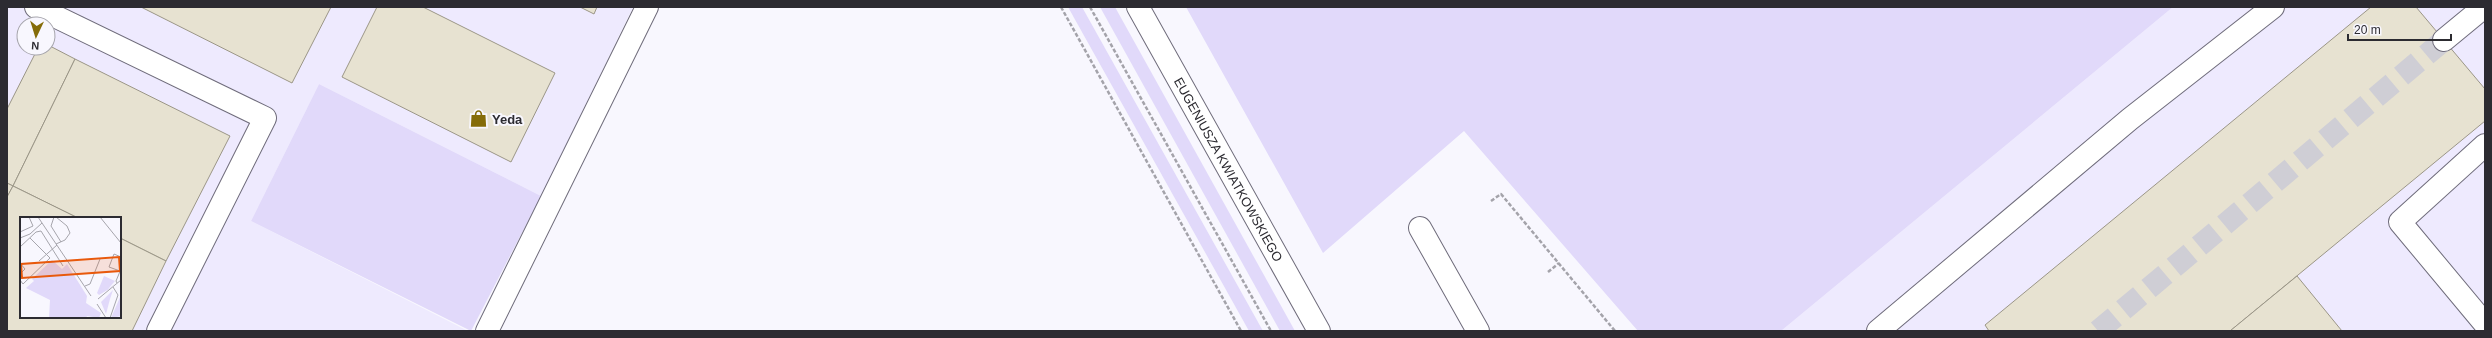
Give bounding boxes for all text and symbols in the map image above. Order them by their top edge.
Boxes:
north arrow [16,16,56,56]
scale bar [2348,16,2451,42]
text: 20 m [2354,23,2381,37]
text: N [31,40,40,52]
street label: EUGENIUSZA KWIATKOWSKIEGO [1171,75,1286,264]
shop icon: Yeda [469,109,489,129]
place label: Yeda [492,112,523,127]
inset map [20,217,121,318]

